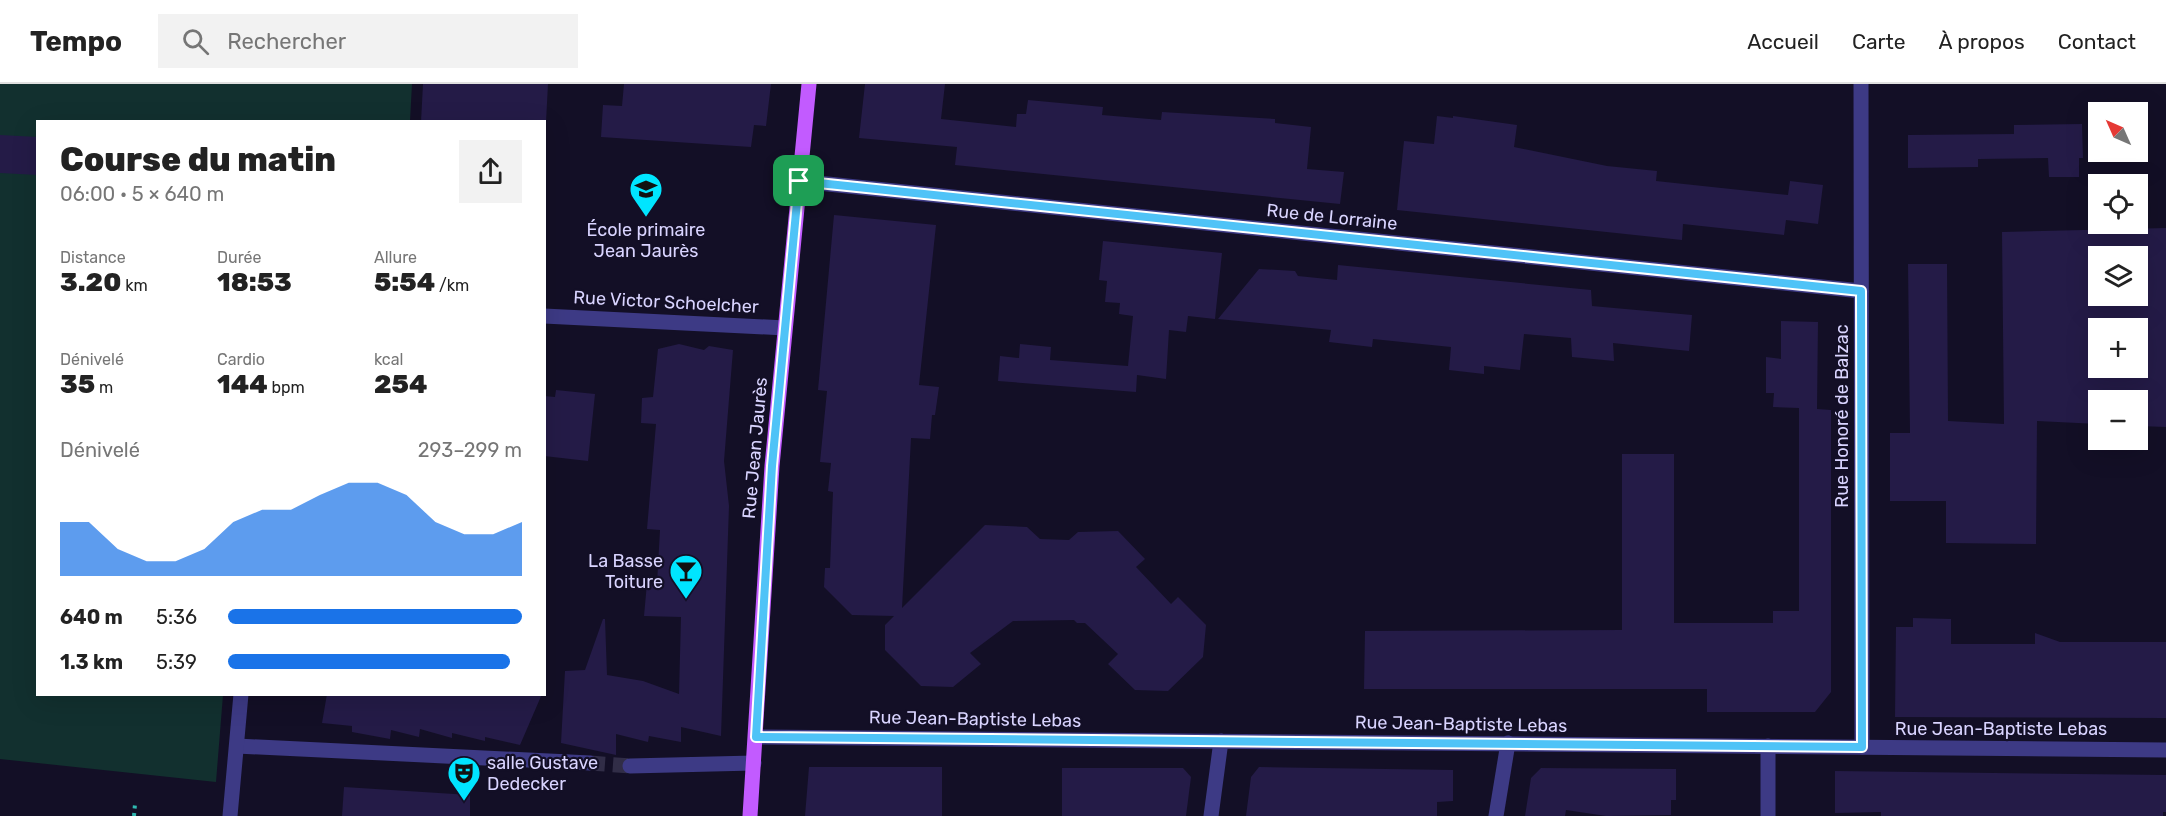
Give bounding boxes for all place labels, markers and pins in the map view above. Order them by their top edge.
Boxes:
pin [773,155,824,206]
school or university icon: École primaire Jean Jaurès [628,171,664,218]
place label: École primaire Jean Jaurès [587,219,705,262]
place label: La Basse Toiture [588,550,663,593]
bar icon: La Basse Toiture [668,553,704,600]
place label: salle Gustave Dedecker [487,752,598,795]
theatre icon: salle Gustave Dedecker [446,755,482,802]

